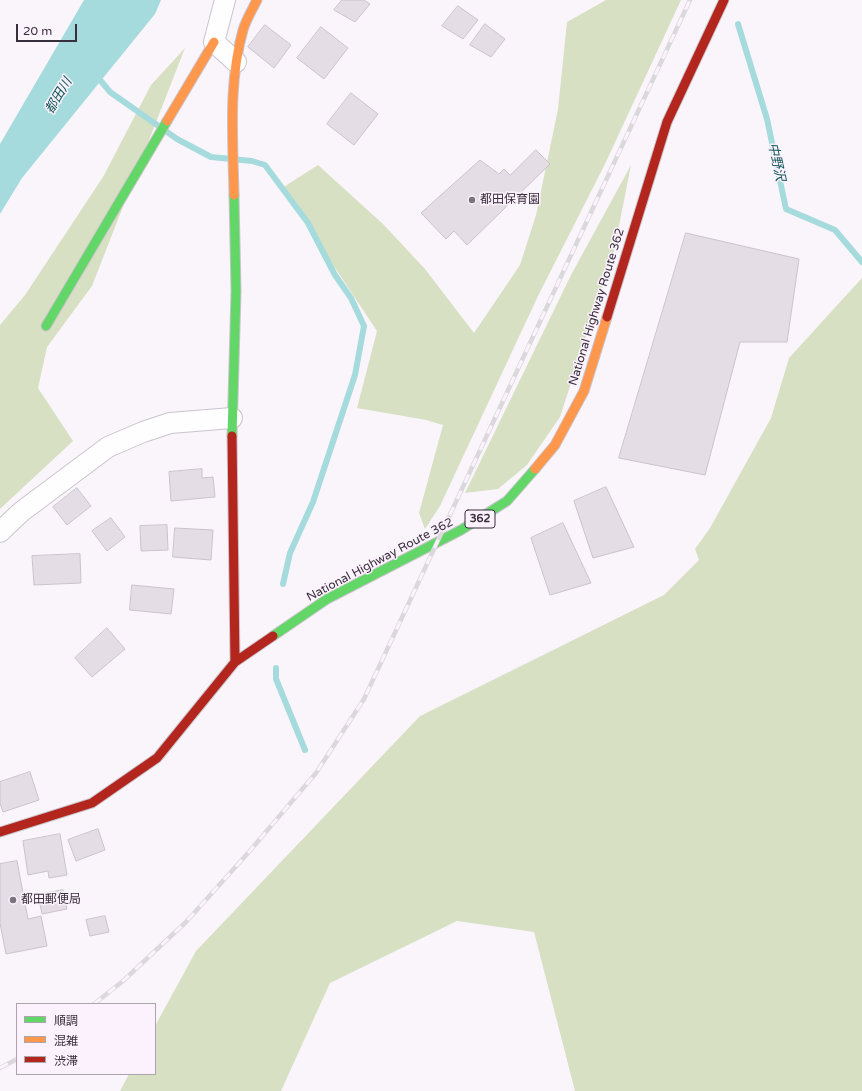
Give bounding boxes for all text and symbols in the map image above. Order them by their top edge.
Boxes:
scale bar [18,16,79,42]
text: 20 m [23,24,52,38]
water label: 都田川 [42,75,76,117]
water label: 中野沢 [764,141,788,183]
place label: 都田保育園 [480,193,540,207]
marker: 都田保育園 [467,195,477,205]
street label: National Highway Route 362 [566,227,628,387]
road number: 362 [465,510,495,528]
street label: National Highway Route 362 [304,515,456,605]
place label: 都田郵便局 [21,893,81,907]
marker: 都田郵便局 [8,895,18,905]
legend [16,1003,156,1075]
text: 順調 [54,1014,78,1028]
text: 混雑 [54,1034,78,1048]
text: 渋滞 [54,1054,78,1068]

